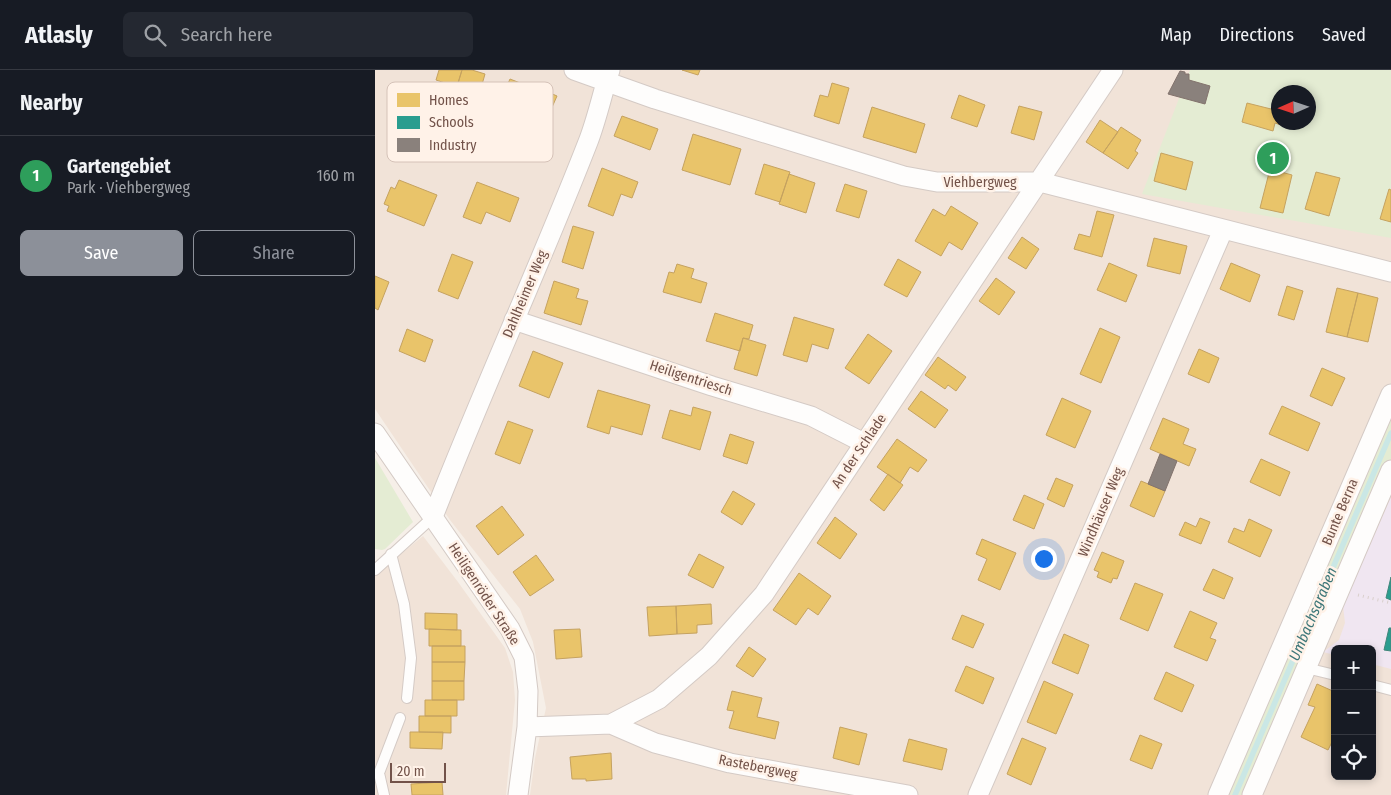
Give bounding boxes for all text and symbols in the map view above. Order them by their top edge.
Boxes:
search box [123,12,473,57]
text: Atlasly [25,21,93,49]
icon: search [141,21,169,49]
text: Search here [181,23,272,46]
text: Map [1160,24,1192,46]
text: Directions [1220,24,1294,46]
text: Saved [1322,24,1366,46]
legend [387,82,553,162]
north arrow [1271,85,1316,130]
text: Nearby [20,90,82,116]
text: Homes [429,92,469,109]
text: Schools [429,114,474,131]
text: Industry [429,137,477,154]
pin: 1 [1257,139,1289,177]
text: Gartengebiet [67,155,171,178]
text: 1 [33,166,39,185]
text: 160 m [316,166,355,185]
street label: Viehbergweg [943,174,1017,191]
text: Park · Viehbergweg [67,178,190,197]
button: Save [20,230,183,276]
button: Share [193,230,355,276]
street label: Dahlheimer Weg [499,247,551,340]
street label: Heiligentriesch [647,357,735,399]
street label: An der Schlade [828,411,890,491]
street label: Windhäuser Weg [1075,464,1128,559]
street label: Bunte Berna [1318,476,1362,548]
street label: Heiligenröder Straße [445,540,523,648]
your location [1031,546,1057,572]
water label: Umbachsgraben [1285,565,1341,663]
map controls [1331,645,1376,780]
button: + [1331,645,1376,690]
button: − [1331,690,1376,735]
button: locate [1331,735,1376,780]
street label: Rastebergweg [717,751,799,783]
scale bar [390,760,446,783]
text: 20 m [397,763,425,780]

